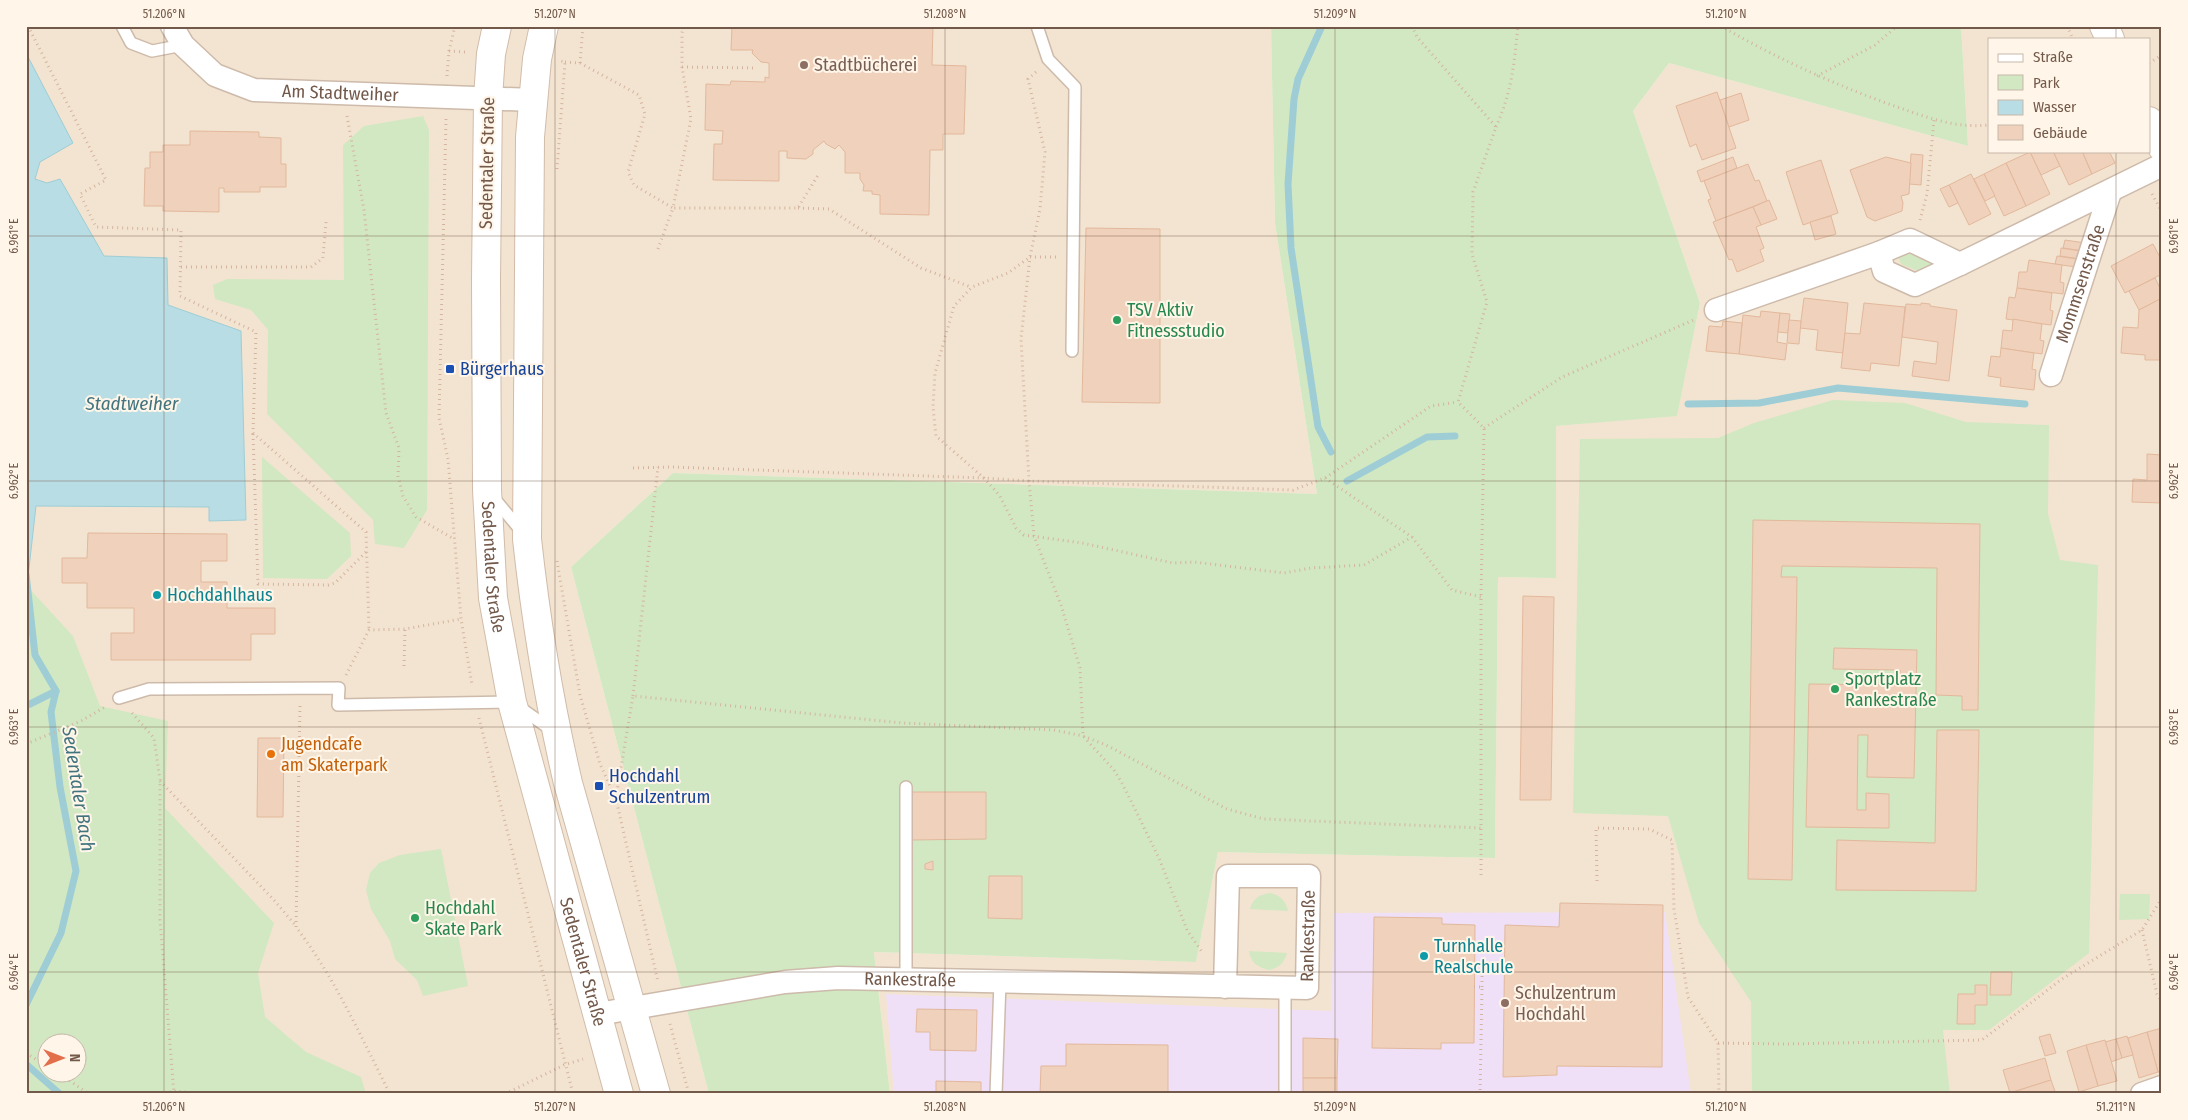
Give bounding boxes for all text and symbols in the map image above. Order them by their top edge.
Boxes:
text: 51.206°N [143,7,185,21]
text: 51.207°N [534,7,576,21]
text: 51.208°N [924,7,966,21]
text: 51.209°N [1314,7,1356,21]
text: 51.210°N [1705,7,1747,21]
legend [1988,38,2150,152]
text: Straße [2033,48,2073,66]
place label: Stadtbücherei [814,54,917,76]
marker: Stadtbücherei [798,59,810,71]
text: Park [2033,74,2060,92]
street label: Am Stadtweiher [282,80,400,106]
street label: Sedentaler Straße [475,97,499,229]
text: Wasser [2033,98,2077,116]
text: Gebäude [2033,124,2088,142]
text: 6.961°E [7,218,21,254]
text: 6.961°E [2167,218,2181,254]
street label: Mommsenstraße [2051,222,2110,345]
place label: TSV Aktiv Fitnessstudio [1127,299,1225,342]
marker: TSV Aktiv Fitnessstudio [1111,314,1123,326]
place label: Bürgerhaus [460,358,544,380]
marker: Bürgerhaus [444,363,456,375]
water label: Stadtweiher [85,392,180,415]
text: 6.962°E [7,462,21,499]
text: 6.962°E [2167,462,2181,499]
street label: Sedentaler Straße [477,500,510,635]
place label: Hochdahlhaus [167,584,273,606]
marker: Hochdahlhaus [151,589,163,601]
place label: Sportplatz Rankestraße [1845,668,1937,711]
marker: Sportplatz Rankestraße [1829,683,1841,695]
text: 6.963°E [7,708,21,745]
text: 6.963°E [2167,708,2181,745]
water label: Sedentaler Bach [57,724,100,853]
place label: Jugendcafe am Skaterpark [281,733,388,776]
marker: Jugendcafe am Skaterpark [265,748,277,760]
place label: Hochdahl Schulzentrum [609,765,710,808]
marker: Hochdahl Schulzentrum [593,780,605,792]
street label: Rankestraße [1296,890,1320,982]
street label: Sedentaler Straße [555,895,611,1029]
place label: Hochdahl Skate Park [425,897,502,940]
marker: Hochdahl Skate Park [409,912,421,924]
place label: Turnhalle Realschule [1434,935,1514,978]
marker: Turnhalle Realschule [1418,950,1430,962]
text: 6.964°E [7,953,21,991]
text: 6.964°E [2167,953,2181,991]
street label: Rankestraße [864,968,956,992]
place label: Schulzentrum Hochdahl [1515,982,1616,1025]
marker: Schulzentrum Hochdahl [1499,997,1511,1009]
north arrow [38,1032,88,1082]
text: N [66,1054,83,1062]
text: 51.206°N [143,1100,185,1114]
text: 51.207°N [534,1100,576,1114]
text: 51.208°N [924,1100,966,1114]
text: 51.209°N [1314,1100,1356,1114]
text: 51.210°N [1705,1100,1747,1114]
text: 51.211°N [2096,1100,2136,1114]

